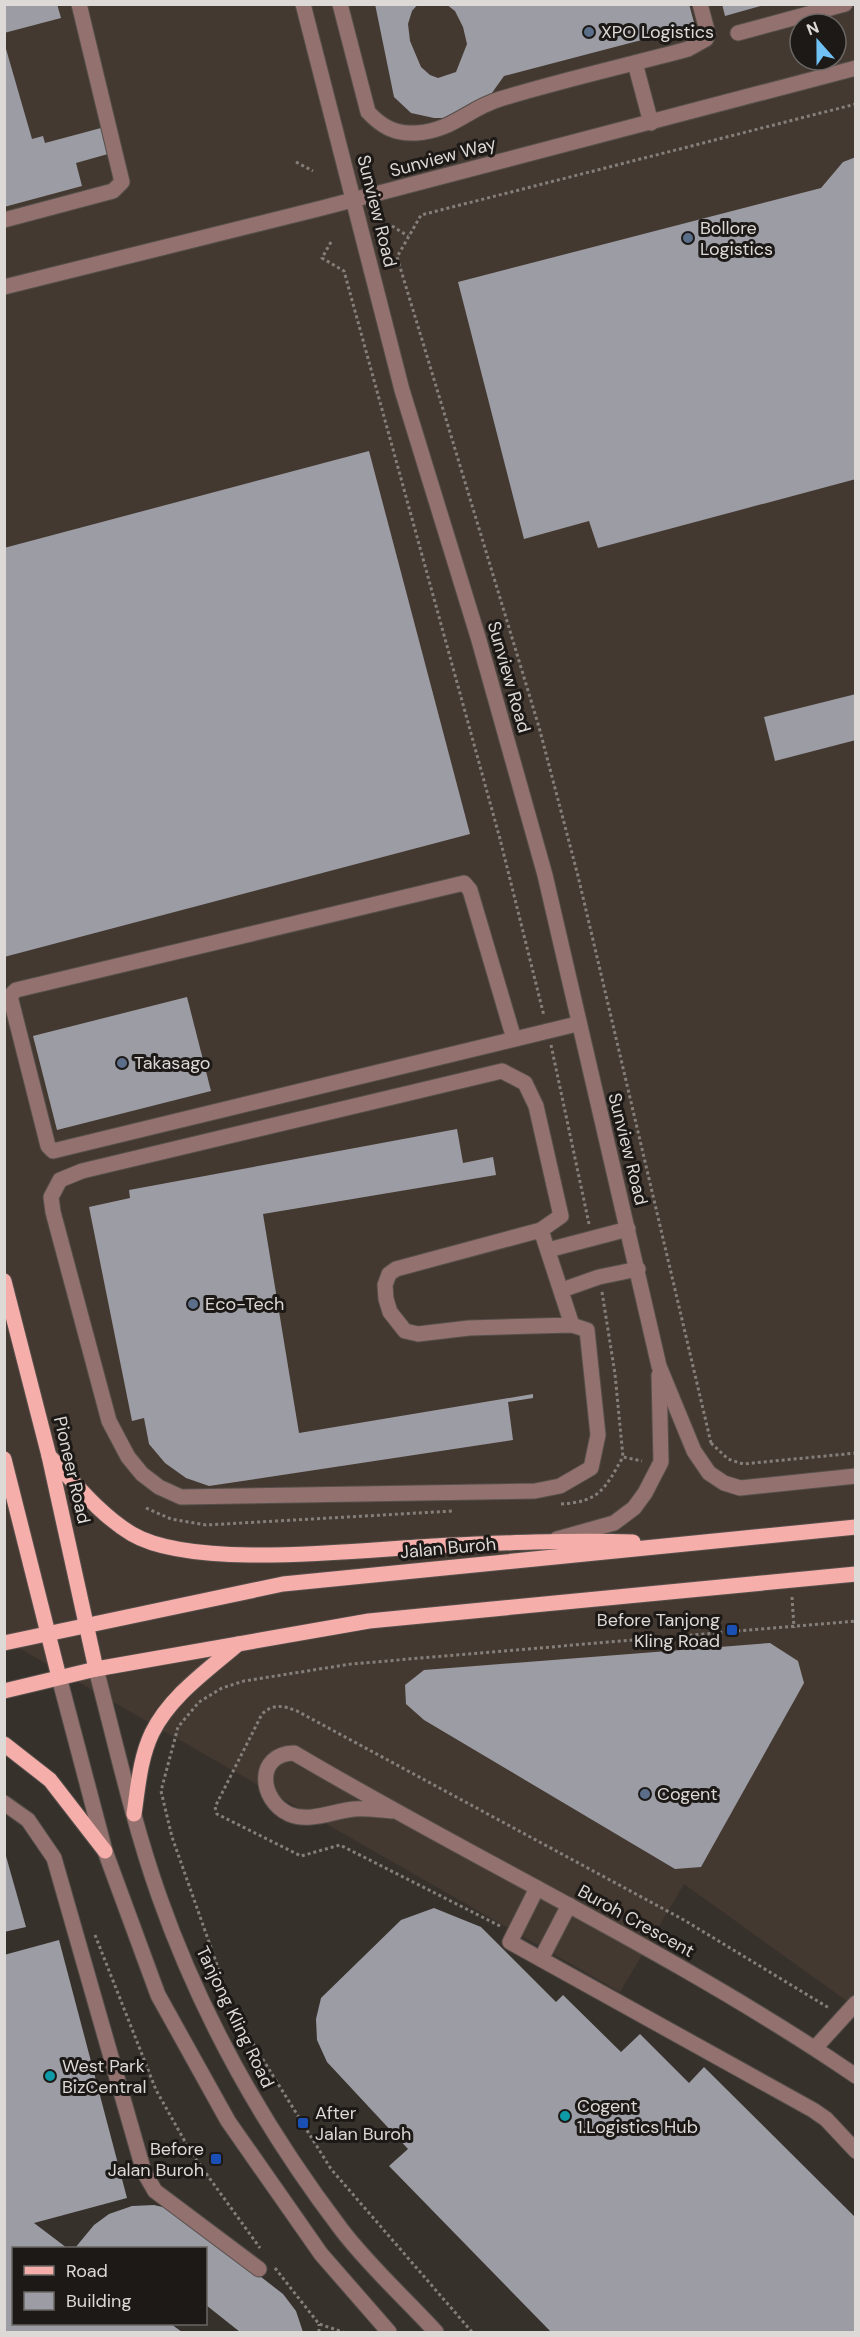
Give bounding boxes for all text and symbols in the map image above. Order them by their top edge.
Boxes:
north arrow [788,12,848,72]
text: N [804,17,822,40]
place label: XPO Logistics [601,20,714,44]
marker: XPO Logistics [582,25,596,39]
street label: Sunview Way [387,131,499,183]
street label: Sunview Road [351,152,403,270]
place label: Bollore Logistics [700,216,773,261]
marker: Bollore Logistics [681,231,695,245]
street label: Sunview Road [482,618,536,736]
place label: Takasago [134,1051,211,1075]
marker: Takasago [115,1056,129,1070]
street label: Sunview Road [602,1090,654,1208]
place label: Eco-Tech [205,1292,284,1316]
marker: Eco-Tech [186,1297,200,1311]
street label: Pioneer Road [48,1414,96,1526]
street label: Jalan Buroh [399,1532,497,1564]
place label: Before Tanjong Kling Road [597,1608,720,1653]
marker: Before Tanjong Kling Road [725,1623,739,1637]
place label: Cogent [657,1782,718,1806]
marker: Cogent [638,1787,652,1801]
street label: Buroh Crescent [573,1879,699,1963]
street label: Tanjong Kling Road [190,1942,280,2092]
place label: West Park BizCentral [62,2054,146,2099]
marker: West Park BizCentral [43,2069,57,2083]
place label: Cogent 1.Logistics Hub [577,2094,698,2139]
place label: After Jalan Buroh [315,2101,411,2146]
marker: Cogent 1.Logistics Hub [558,2109,572,2123]
marker: After Jalan Buroh [296,2116,310,2130]
place label: Before Jalan Buroh [108,2137,204,2182]
marker: Before Jalan Buroh [209,2152,223,2166]
legend [12,2247,207,2325]
text: Road [66,2259,108,2283]
text: Building [66,2289,131,2313]

